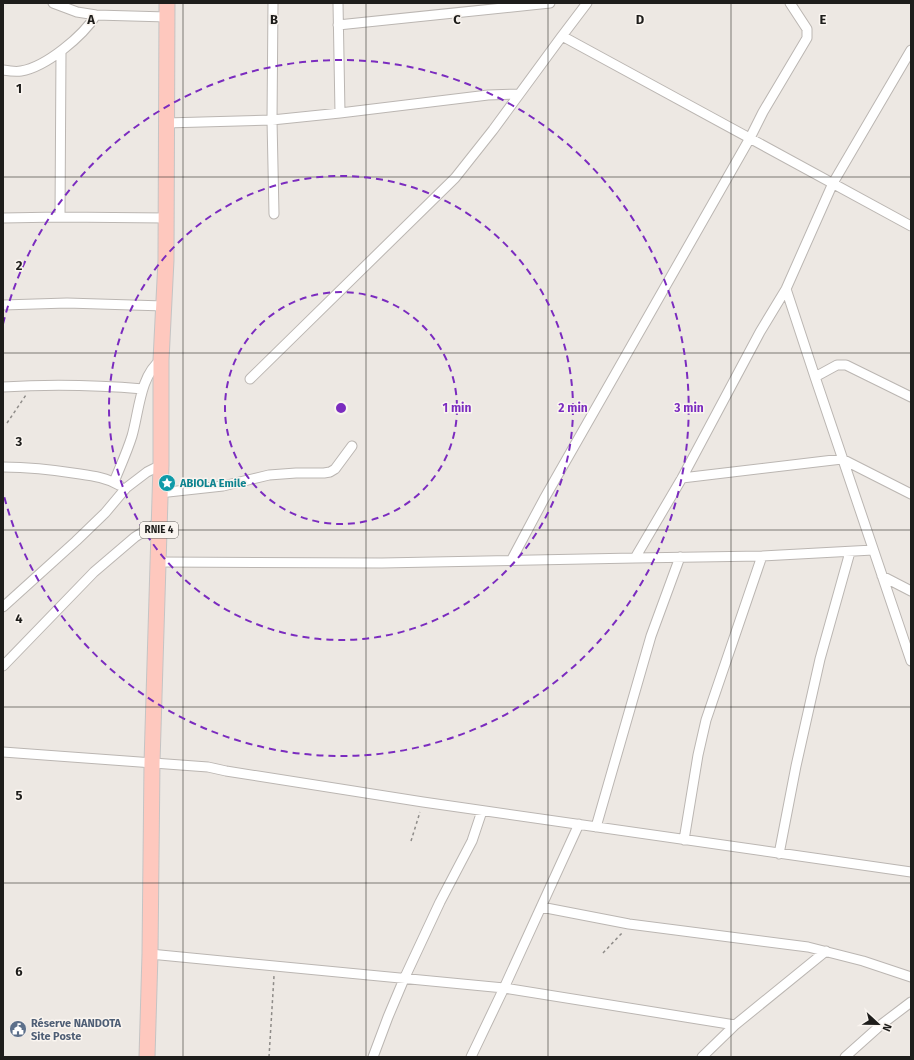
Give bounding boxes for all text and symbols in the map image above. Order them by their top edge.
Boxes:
text: A [86,12,95,27]
text: B [270,12,278,27]
text: C [453,12,461,27]
text: D [636,12,645,27]
text: E [820,12,827,27]
text: 1 [16,81,22,96]
text: 2 [16,258,23,273]
centre of rings [334,401,348,415]
text: 1 min [443,401,471,415]
text: 2 min [558,401,588,415]
text: 3 min [673,401,704,415]
text: 3 [15,434,23,449]
place icon: ABIOLA Emile [157,473,177,493]
place label: ABIOLA Emile [179,477,246,490]
road number: RNIE 4 [140,522,178,538]
text: 4 [15,611,23,626]
text: 5 [16,788,23,803]
text: 6 [15,964,23,979]
north arrow [858,1004,898,1044]
place label: Réserve NANDOTA Site Poste [31,1017,122,1043]
public building icon: Réserve NANDOTA Site Poste [8,1019,28,1039]
text: N [879,1022,894,1033]

